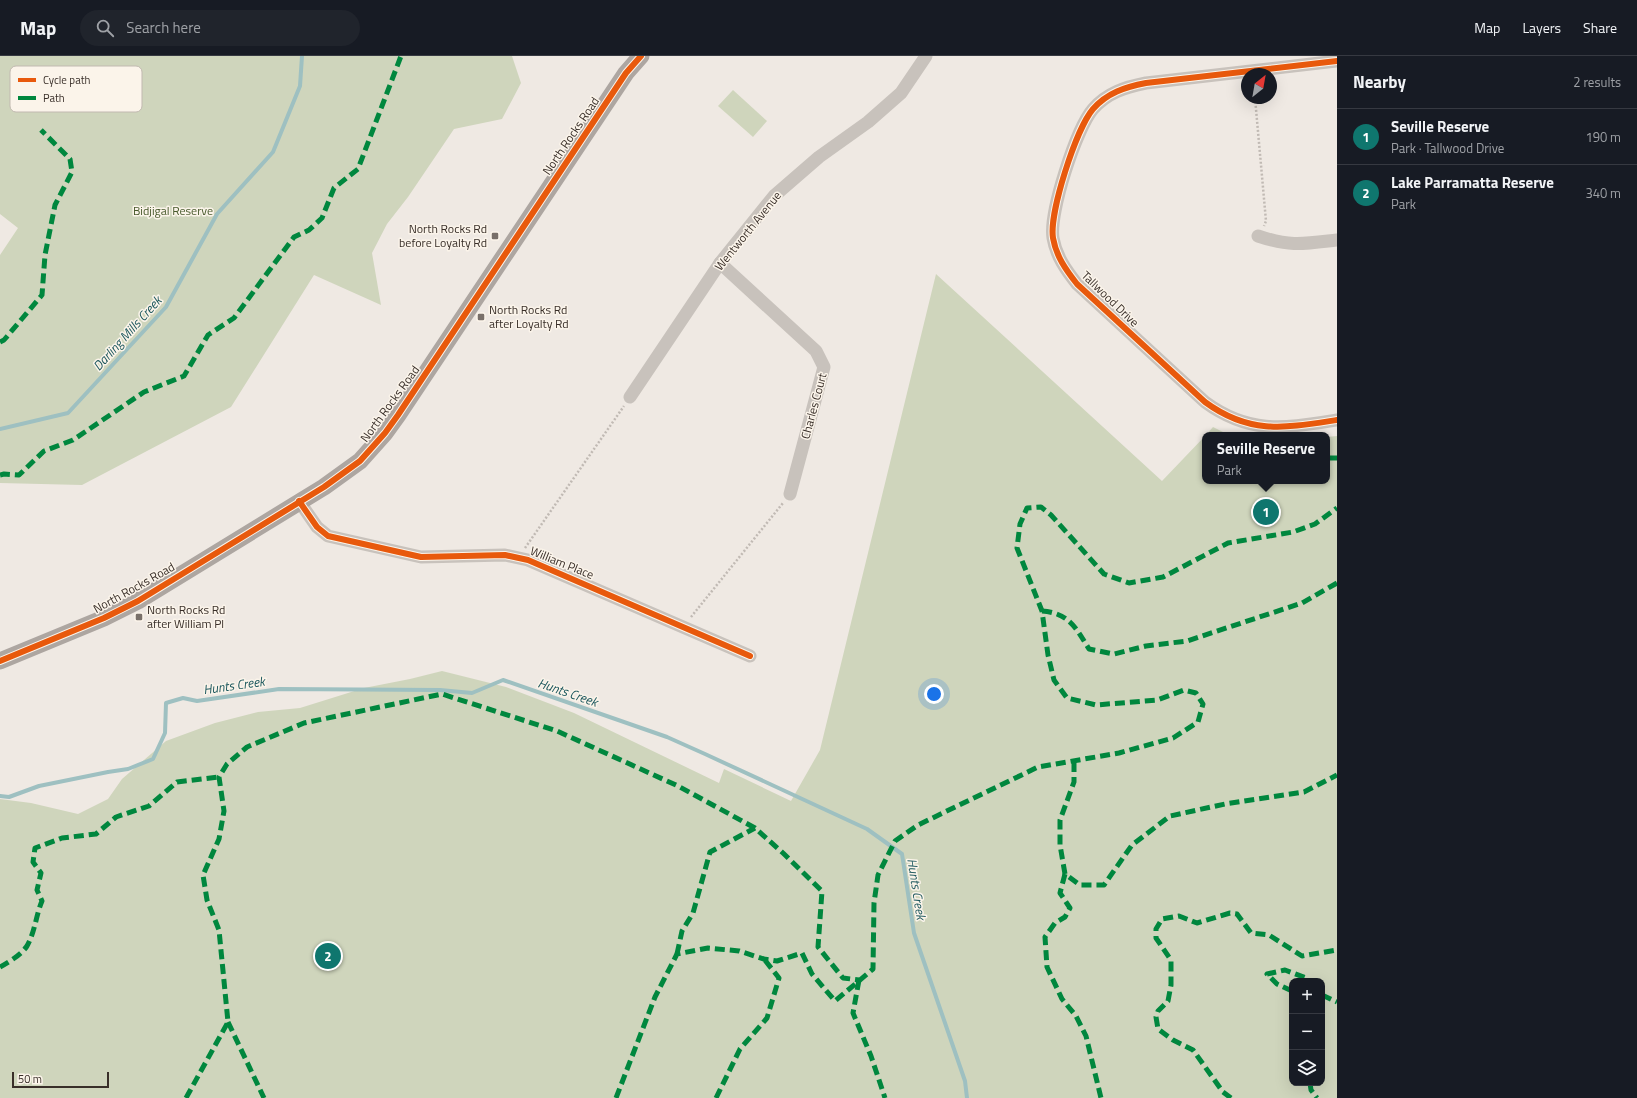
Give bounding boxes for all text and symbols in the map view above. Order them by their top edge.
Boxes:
search box [80,10,360,46]
text: Map [20,13,56,42]
text: Search here [126,16,201,39]
icon: search [94,17,116,39]
text: Map [1474,17,1500,38]
text: Layers [1522,17,1561,38]
text: Share [1583,17,1617,38]
legend [10,66,142,112]
north arrow [1241,68,1277,104]
text: Nearby [1353,69,1406,95]
text: Cycle path [43,72,91,88]
text: 2 results [1573,72,1621,92]
text: Path [43,90,65,106]
street label: North Rocks Road [537,93,604,179]
text: Seville Reserve [1391,115,1489,138]
text: 1 [1362,127,1370,147]
text: 190 m [1585,127,1621,147]
text: Park · Tallwood Drive [1391,138,1504,158]
text: Lake Parramatta Reserve [1391,171,1554,194]
text: 2 [1362,183,1370,203]
text: 340 m [1585,183,1621,203]
street label: Wentworth Avenue [710,187,786,275]
text: Park [1391,194,1416,214]
park label: Bidjigal Reserve [133,201,213,220]
place label: North Rocks Rd before Loyalty Rd [399,219,487,252]
marker: North Rocks Rd before Loyalty Rd [490,231,500,241]
street label: Tallwood Drive [1077,266,1143,331]
water label: Darling Mills Creek [88,290,168,375]
place label: North Rocks Rd after Loyalty Rd [489,300,569,333]
marker: North Rocks Rd after Loyalty Rd [476,312,486,322]
street label: North Rocks Road [355,361,424,446]
street label: Charles Court [796,370,832,441]
popup [1202,432,1330,484]
text: Seville Reserve [1217,437,1315,460]
text: Park [1217,460,1242,480]
pin: 1 [1253,497,1279,527]
street label: William Place [527,541,597,584]
street label: North Rocks Road [90,557,178,618]
place label: North Rocks Rd after William Pl [147,600,225,633]
marker: North Rocks Rd after William Pl [134,612,144,622]
water label: Hunts Creek [202,670,268,699]
water label: Hunts Creek [535,672,603,712]
your location [924,684,944,704]
water label: Hunts Creek [902,857,932,923]
pin: 2 [315,941,341,971]
map controls [1289,978,1325,1086]
button: + [1289,978,1325,1014]
button: − [1289,1014,1325,1050]
button: layers [1289,1050,1325,1086]
scale bar [12,1070,109,1089]
text: 50 m [18,1071,42,1087]

